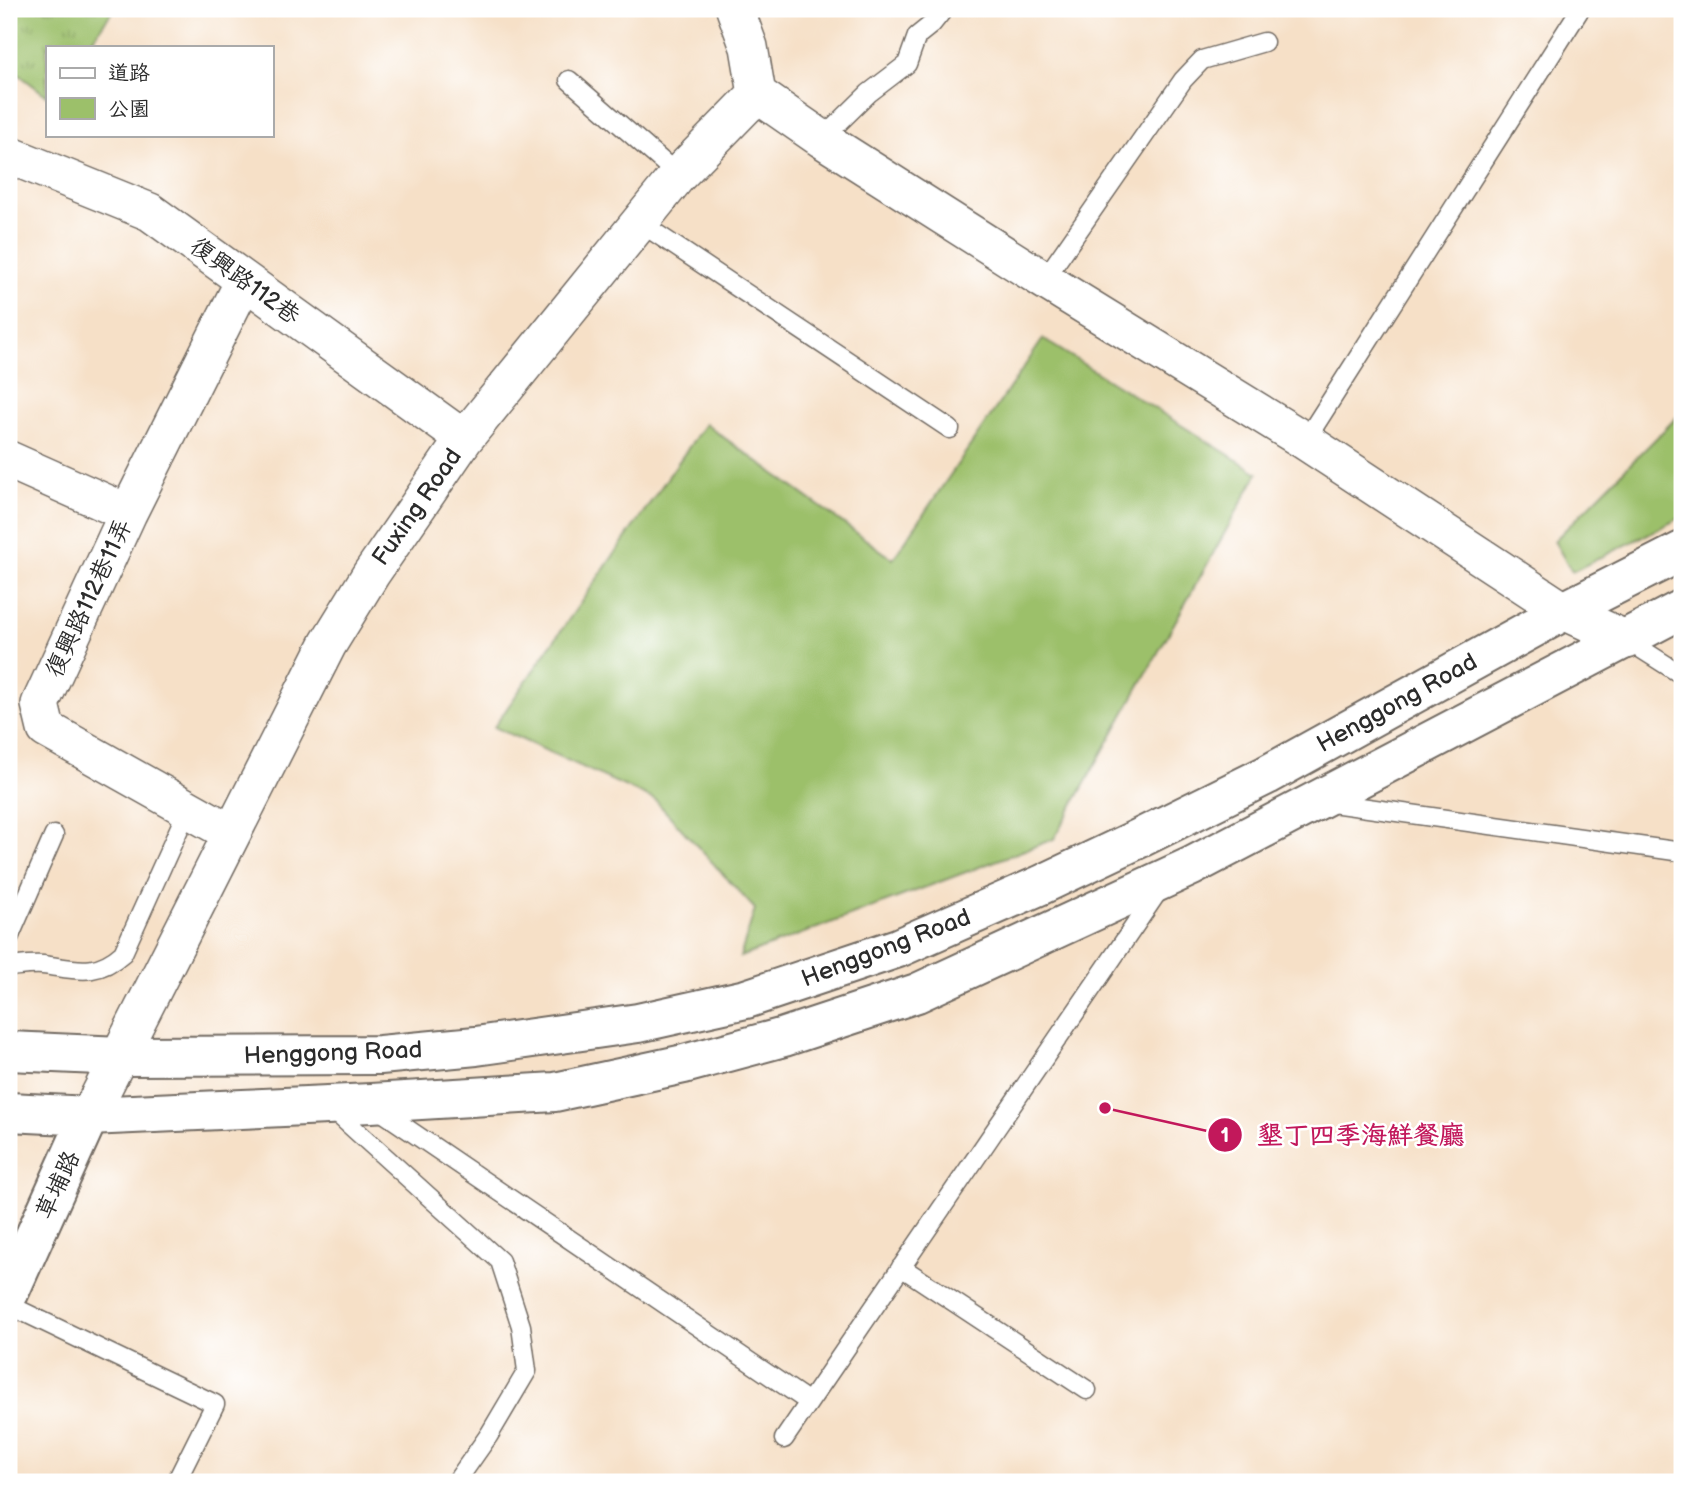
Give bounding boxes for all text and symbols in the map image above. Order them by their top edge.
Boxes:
legend [46,46,273,136]
text: 道路 [108,61,150,86]
text: 公園 [108,97,150,122]
street label: 復興路112巷 [184,231,306,331]
street label: Fuxing Road [366,443,468,571]
street label: 復興路112巷11弄 [40,514,138,682]
street label: Henggong Road [1312,647,1482,759]
street label: Henggong Road [797,902,975,994]
street label: Henggong Road [243,1035,423,1071]
callout: 墾丁四季海鮮餐廳 [1208,1111,1479,1158]
text: 墾丁四季海鮮餐廳 [1257,1121,1465,1152]
text: 1 [1221,1123,1229,1148]
street label: 草埔路 [30,1146,86,1224]

